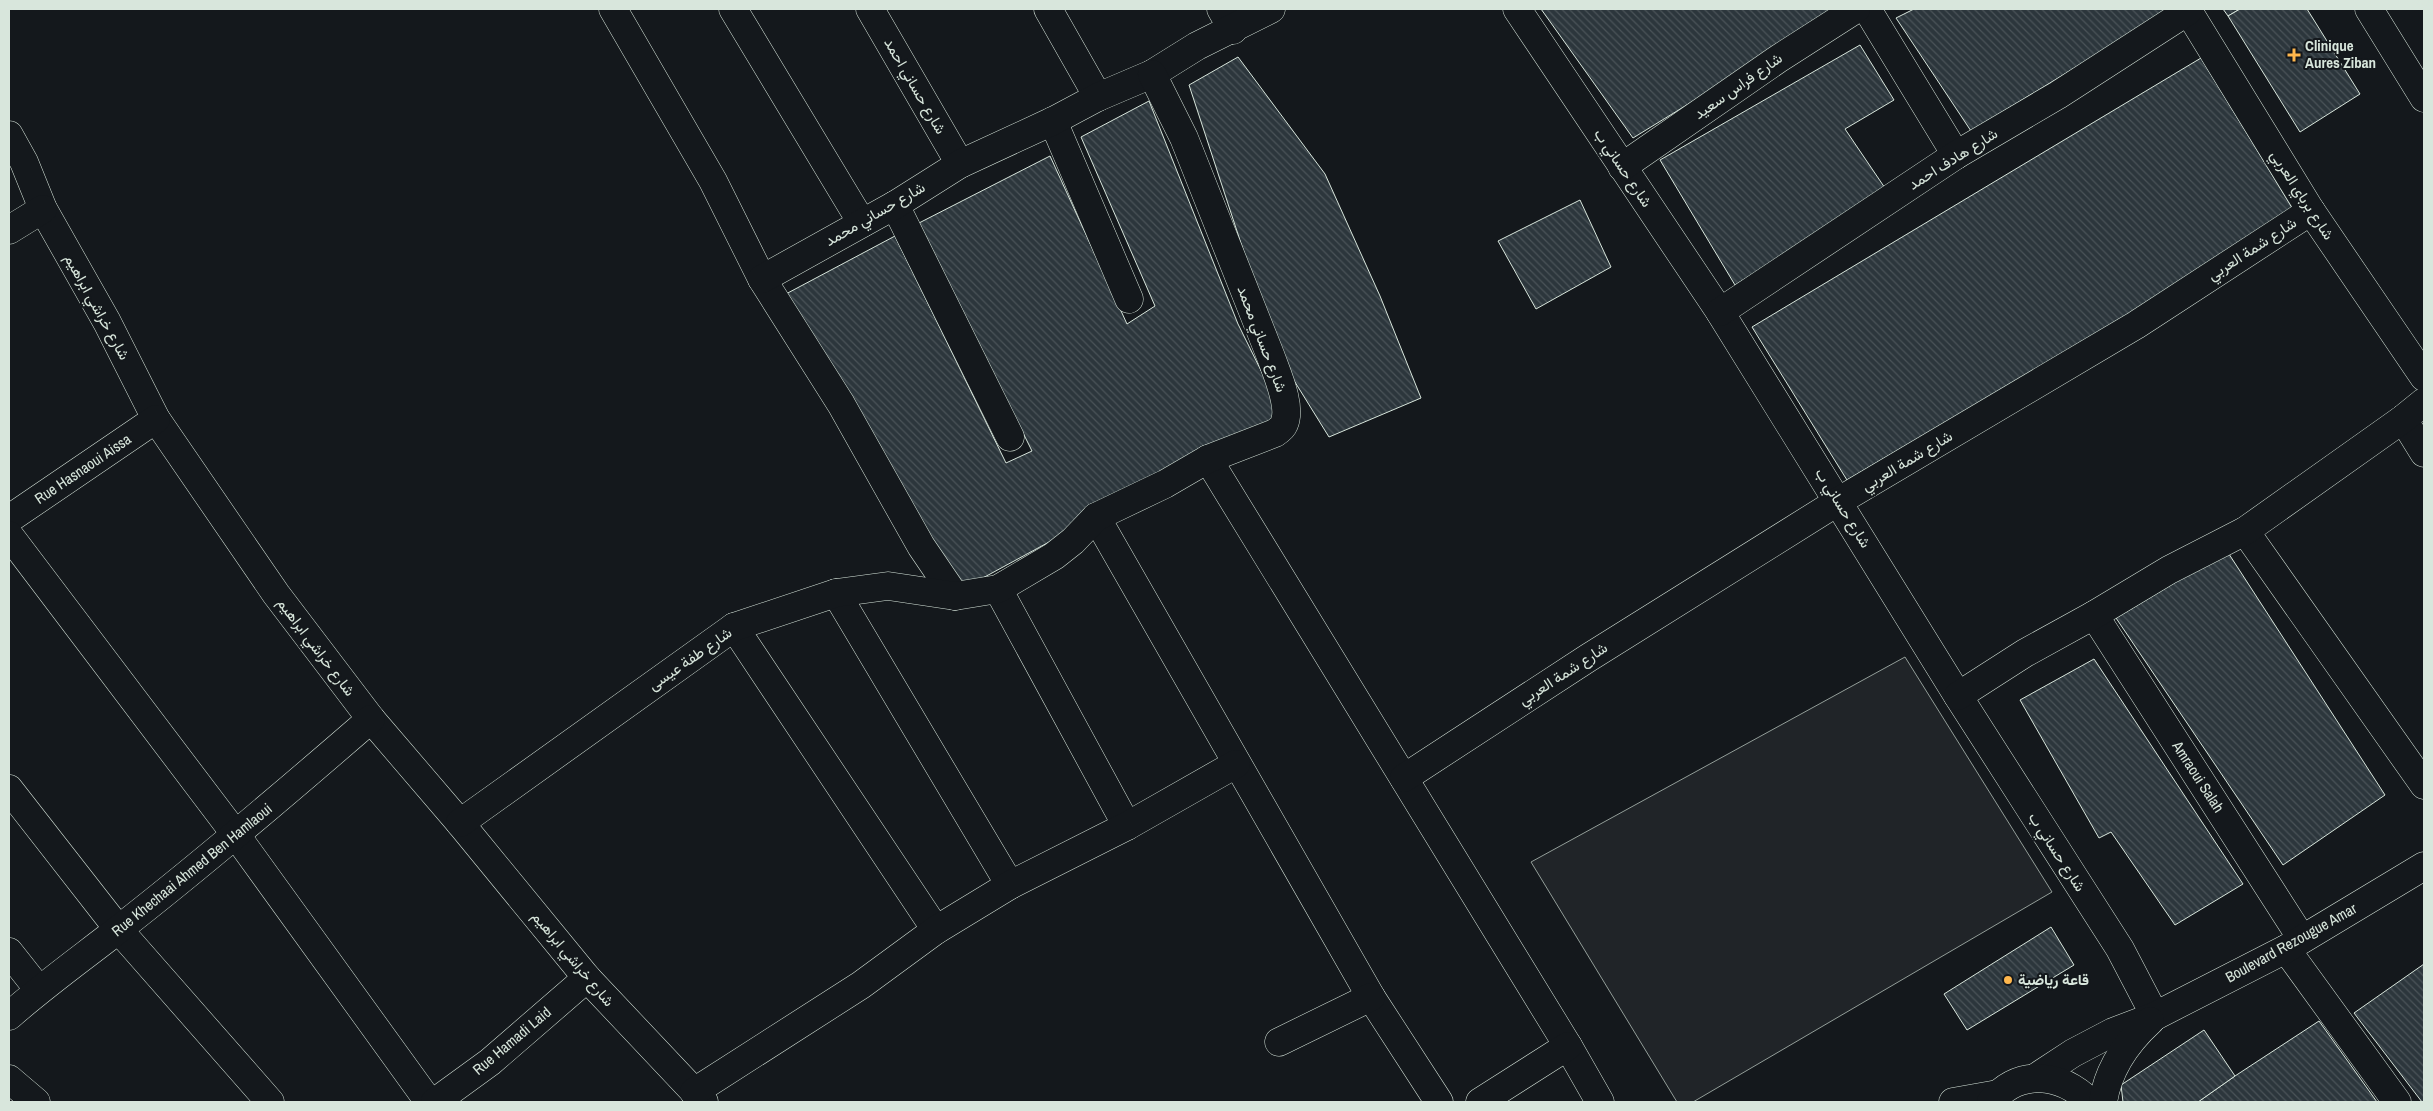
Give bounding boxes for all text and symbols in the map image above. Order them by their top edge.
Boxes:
street label: شارع حساني احمد [877,34,952,139]
place label: Clinique Aures Ziban [2305,35,2376,73]
street label: شارع فراس سعيد [1689,47,1787,125]
marker: Clinique Aures Ziban [2287,48,2301,62]
street label: شارع هادف احمد [1904,123,2002,195]
street label: شارع حساني ب [1587,124,1658,213]
street label: شارع برباي العربي [2263,146,2339,245]
street label: شارع حساني محمد [821,176,930,253]
street label: شارع شمة العربي [2203,212,2302,288]
street label: شارع خراشي ابراهيم [57,250,135,365]
street label: شارع حساني محمد [1230,283,1292,396]
street label: شارع شمة العربي [1857,425,1958,499]
street label: Rue Hasnaoui Aissa [30,428,135,509]
street label: شارع حساني ب [1808,464,1876,554]
street label: شارع خراشي ابراهيم [270,593,361,702]
street label: شارع طفة عيسى [644,622,736,696]
street label: شارع شمة العربي [1514,637,1613,713]
street label: Amraoui Salah [2167,736,2229,817]
street label: Rue Khechaai Ahmed Ben Hamlaoui [107,798,276,941]
street label: شارع حساني ب [2021,808,2091,897]
street label: Boulevard Rezougue Amar [2221,898,2360,987]
street label: شارع خراشي ابراهيم [525,907,620,1013]
place label: قاعة رياضية [2018,969,2089,990]
marker: قاعة رياضية [2002,974,2014,986]
street label: Rue Hamadi Laid [468,1002,555,1080]

